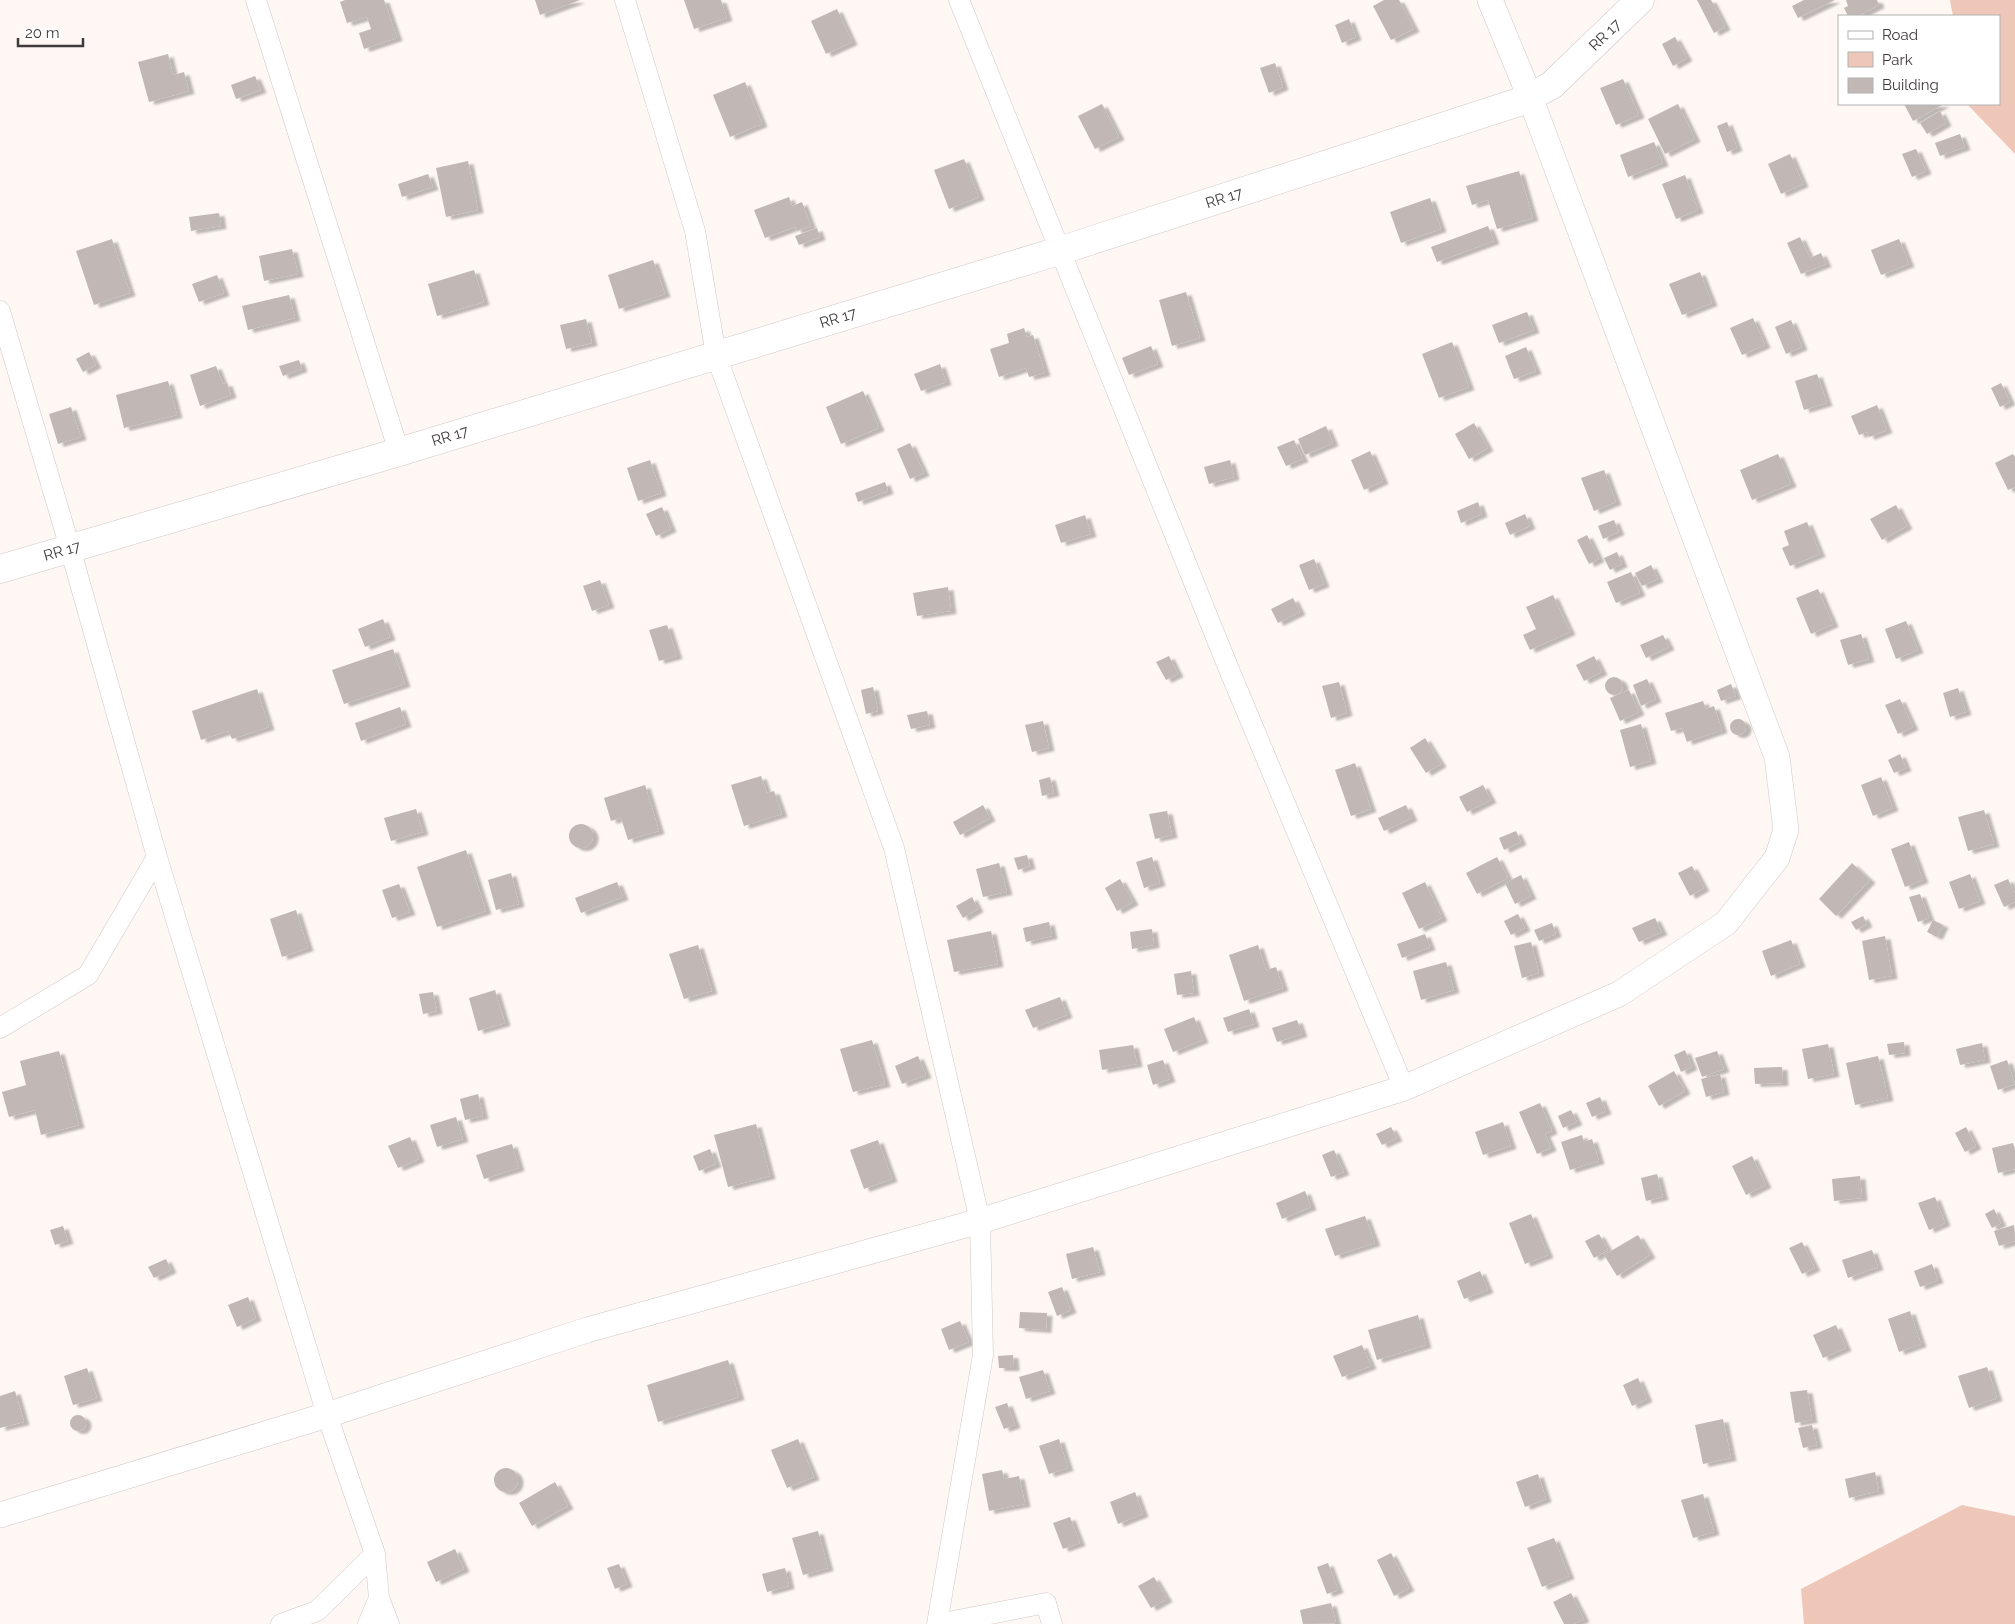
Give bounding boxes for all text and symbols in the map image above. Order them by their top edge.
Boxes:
scale bar [18,15,82,47]
street label: RR 17 [1585,15,1625,55]
legend [1838,15,2000,105]
text: 20 m [25,24,60,42]
text: Road [1882,26,1918,44]
text: Park [1882,51,1913,69]
text: Building [1882,76,1939,94]
street label: RR 17 [1203,184,1245,212]
street label: RR 17 [817,304,859,332]
street label: RR 17 [429,422,471,450]
street label: RR 17 [41,537,83,565]

